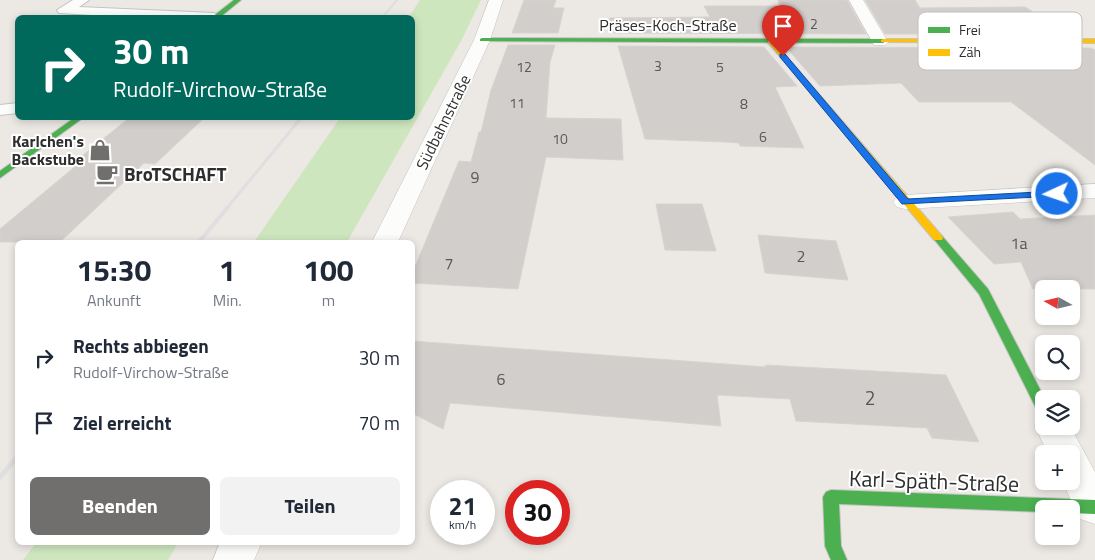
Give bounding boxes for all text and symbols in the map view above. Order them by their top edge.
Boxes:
pin [762,5,804,56]
icon: arrive [769,12,797,40]
legend [918,12,1082,70]
street label: Präses-Koch-Straße [599,13,737,37]
house number: 2 [810,13,818,34]
text: Frei [959,19,981,40]
text: 30 m [113,24,189,78]
icon: right [30,35,95,100]
text: Zäh [959,41,981,62]
house number: 3 [654,55,662,76]
house number: 12 [516,56,532,77]
house number: 5 [716,56,724,77]
street label: Südbahnstraße [410,70,476,174]
text: Rudolf-Virchow-Straße [113,72,327,106]
house number: 11 [509,92,525,113]
house number: 8 [740,93,748,114]
house number: 6 [759,126,767,147]
house number: 10 [552,128,568,149]
place label: Karlchen's Backstube [12,129,84,171]
shop icon: Karlchen's Backstube [87,137,113,163]
place label: BroTSCHAFT [124,159,226,188]
cafe icon: BroTSCHAFT [94,161,120,187]
house number: 9 [471,165,480,189]
position arrow [1030,167,1082,219]
house number: 1a [1011,231,1027,255]
house number: 2 [797,244,805,268]
text: 15:30 [76,247,151,293]
text: 1 [219,247,236,293]
text: 100 [303,247,354,293]
house number: 7 [445,251,453,275]
north arrow [1035,280,1080,325]
map controls [1035,280,1080,545]
text: Ankunft [87,288,141,312]
text: Min. [213,288,242,312]
text: m [322,288,335,312]
text: Rechts abbiegen [73,331,209,360]
button: search [1035,335,1080,380]
text: 30 m [359,343,400,372]
icon: right [30,344,58,372]
text: Rudolf-Virchow-Straße [73,360,229,384]
house number: 6 [497,367,506,391]
house number: 2 [865,383,875,412]
button: layers [1035,390,1080,435]
text: Ziel erreicht [73,408,171,437]
text: 70 m [359,408,400,437]
icon: arrive [30,409,58,437]
button: + [1035,445,1080,490]
street label: Karl-Späth-Straße [848,461,1020,501]
button: Beenden [30,477,210,535]
button: Teilen [220,477,400,535]
speed limit sign: 30 [505,480,570,545]
text: 21 [448,487,477,525]
button: − [1035,500,1080,545]
text: km/h [449,515,476,534]

